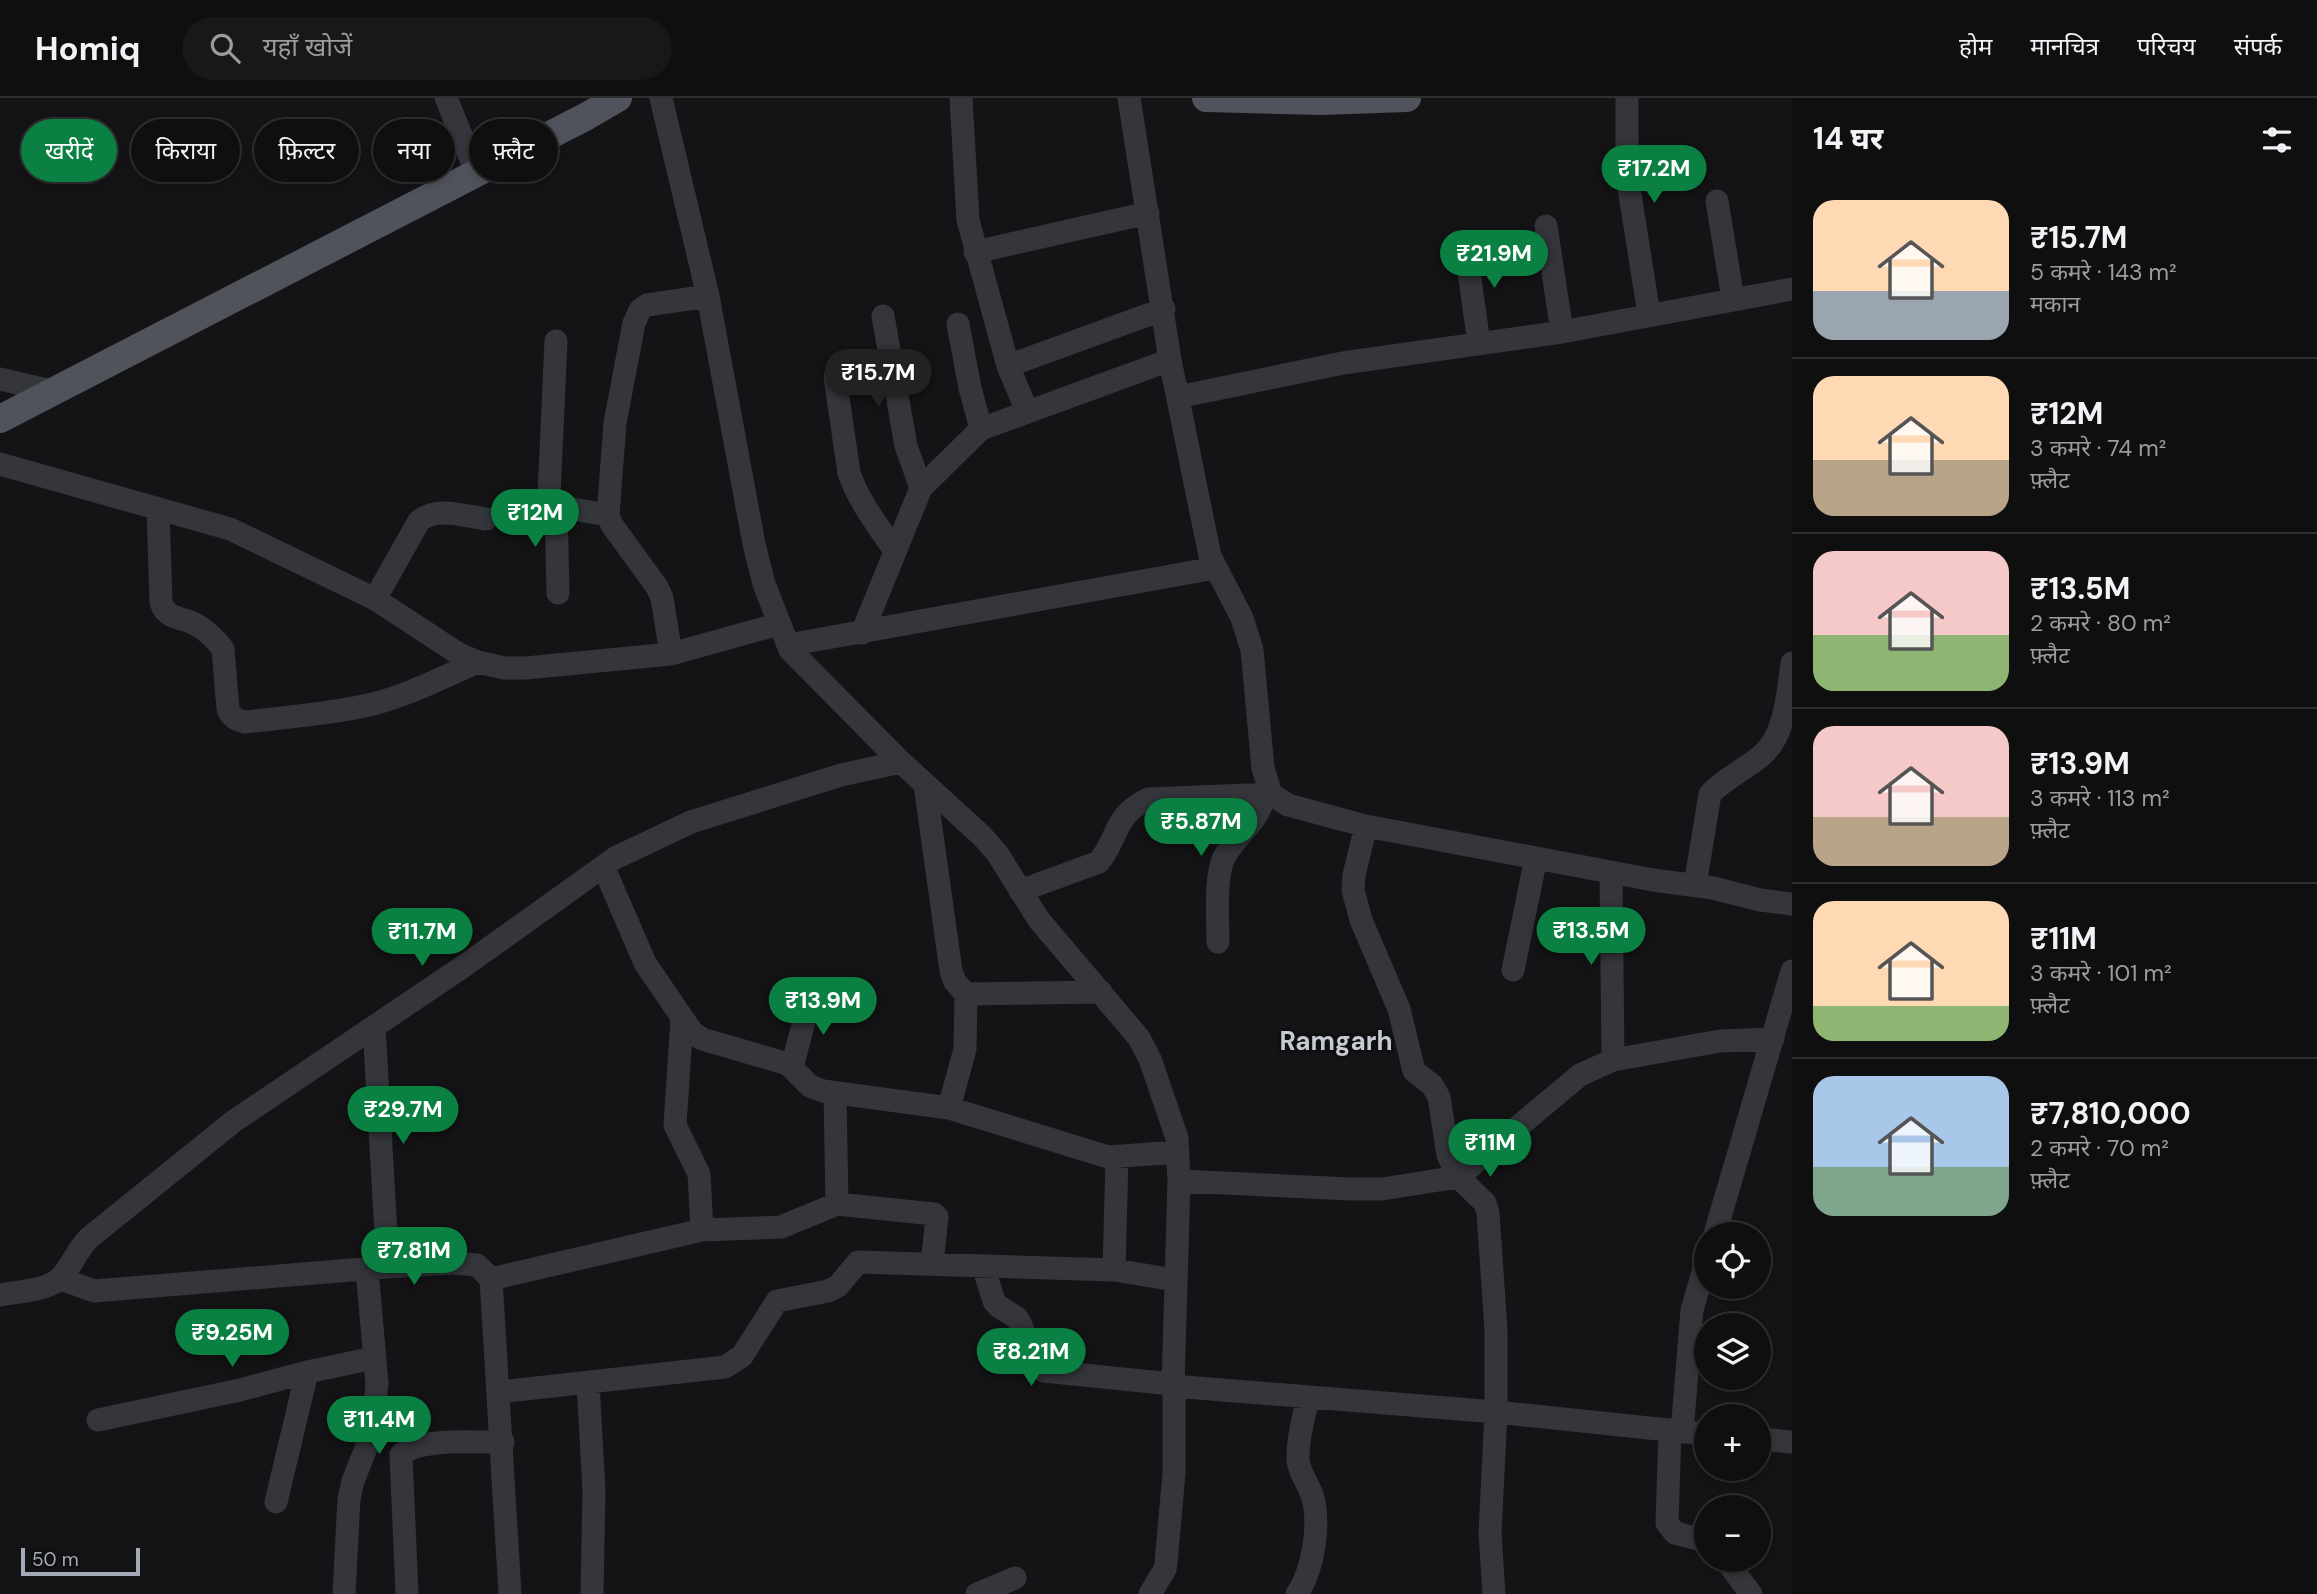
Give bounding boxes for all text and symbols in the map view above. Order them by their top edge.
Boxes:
search box [182,17,672,80]
text: Homiq [35,27,140,70]
icon: search [206,29,244,67]
text: यहाँ खोजें [262,30,352,64]
text: होम [1959,31,1992,62]
text: मानचित्र [2030,31,2099,62]
text: परिचय [2137,31,2196,62]
text: संपर्क [2234,31,2282,62]
chip: खरीदें [21,119,117,182]
chip: किराया [131,119,240,182]
chip: फ़िल्टर [254,119,359,182]
chip: नया [373,119,455,182]
chip: फ़्लैट [469,119,558,182]
text: 14 घर [1813,119,1883,158]
icon: filters [2258,121,2296,159]
pin: ₹17.2M [1597,146,1711,205]
text: ₹17.2M [1618,153,1690,183]
text: ₹15.7M [2030,218,2127,257]
icon: home [1869,228,1953,312]
pin: ₹21.9M [1437,230,1551,290]
text: ₹21.9M [1456,238,1532,268]
text: 5 कमरे · 143 m² [2030,257,2177,287]
text: मकान [2030,289,2080,319]
pin: ₹15.7M [821,350,935,409]
text: ₹15.7M [841,357,915,387]
text: ₹12M [2030,394,2103,433]
icon: home [1869,404,1953,488]
text: 3 कमरे · 74 m² [2030,433,2166,463]
text: फ़्लैट [2030,465,2070,495]
pin: ₹12M [494,490,576,549]
text: ₹12M [507,497,563,527]
text: ₹13.5M [2030,569,2130,608]
icon: home [1869,579,1953,663]
text: 2 कमरे · 80 m² [2030,608,2171,638]
text: फ़्लैट [2030,640,2070,670]
text: ₹13.9M [2030,744,2130,783]
icon: home [1869,754,1953,838]
text: 3 कमरे · 113 m² [2030,783,2169,813]
pin: ₹5.87M [1144,798,1258,858]
text: ₹5.87M [1160,806,1242,836]
text: फ़्लैट [2030,815,2070,845]
pin: ₹11.7M [365,908,479,968]
pin: ₹13.5M [1534,908,1648,967]
text: ₹13.5M [1553,915,1629,945]
text: ₹11.7M [388,916,456,946]
text: ₹11M [2030,919,2097,958]
icon: home [1869,929,1953,1013]
text: 3 कमरे · 101 m² [2030,958,2172,988]
pin: ₹13.9M [766,978,880,1037]
text: ₹13.9M [785,985,861,1015]
text: फ़्लैट [2030,990,2070,1020]
district label: Ramgarh [1279,1024,1393,1058]
pin: ₹29.7M [346,1086,460,1146]
text: ₹29.7M [363,1094,443,1124]
text: ₹7,810,000 [2030,1094,2191,1133]
icon: home [1869,1104,1953,1188]
pin: ₹11M [1449,1119,1531,1179]
text: ₹11M [1464,1127,1516,1157]
text: 2 कमरे · 70 m² [2030,1133,2169,1163]
text: फ़्लैट [2030,1165,2070,1195]
map controls [1694,1222,1771,1572]
button: locate [1694,1222,1771,1299]
pin: ₹7.81M [357,1228,471,1287]
text: ₹7.81M [377,1235,451,1265]
pin: ₹9.25M [175,1310,289,1369]
button: layers [1694,1313,1771,1390]
text: ₹9.25M [191,1317,273,1347]
pin: ₹8.21M [974,1328,1088,1388]
text: ₹8.21M [993,1336,1069,1366]
pin: ₹11.4M [322,1396,436,1456]
text: ₹11.4M [343,1404,415,1434]
button: + [1694,1404,1771,1481]
button: − [1694,1495,1771,1572]
scale bar [21,1545,140,1577]
text: 50 m [32,1547,79,1572]

